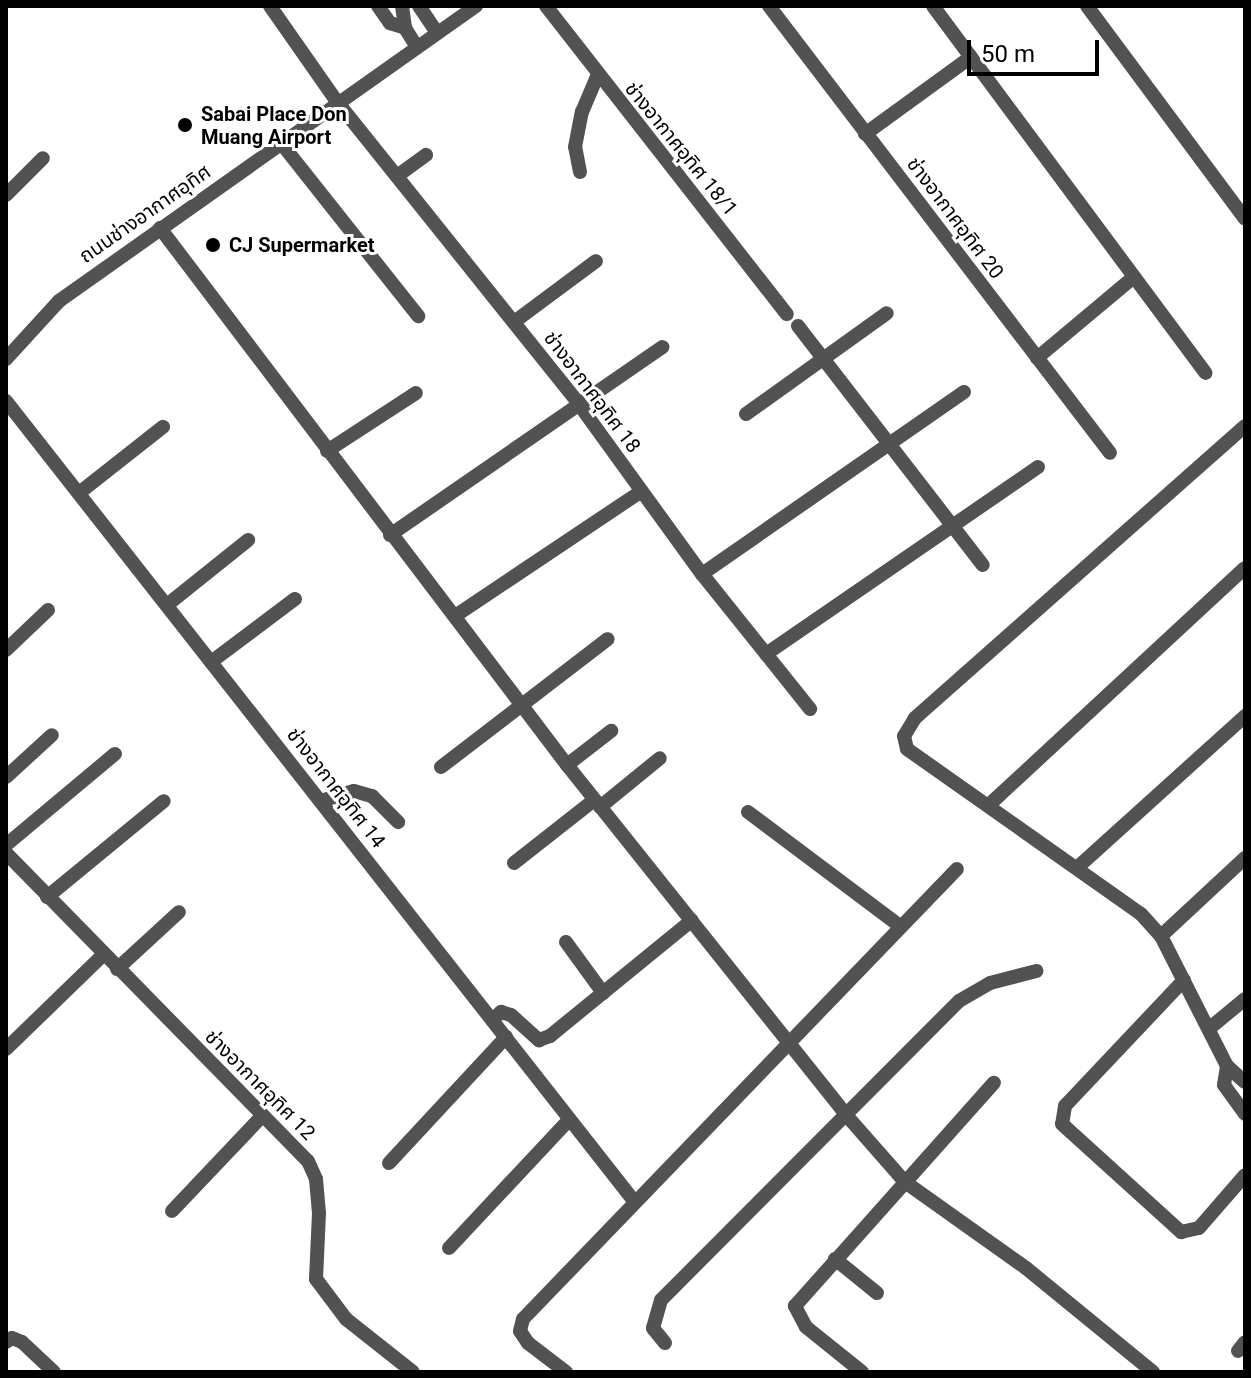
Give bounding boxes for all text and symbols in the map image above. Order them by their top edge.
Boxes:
scale bar [971,24,1103,74]
text: 50 m [981,40,1035,68]
street label: ช่างอากาศอุทิศ 18/1 [620,77,742,221]
place label: Sabai Place Don Muang Airport [201,102,347,149]
marker: Sabai Place Don Muang Airport [176,116,194,134]
street label: ช่างอากาศอุทิศ 20 [902,153,1008,283]
street label: ถนนช่างอากาศอุทิศ [75,160,215,268]
place label: CJ Supermarket [229,233,375,257]
marker: CJ Supermarket [204,236,222,254]
street label: ช่างอากาศอุทิศ 18 [539,327,645,457]
street label: ช่างอากาศอุทิศ 14 [282,723,390,853]
street label: ช่างอากาศอุทิศ 12 [200,1025,320,1145]

